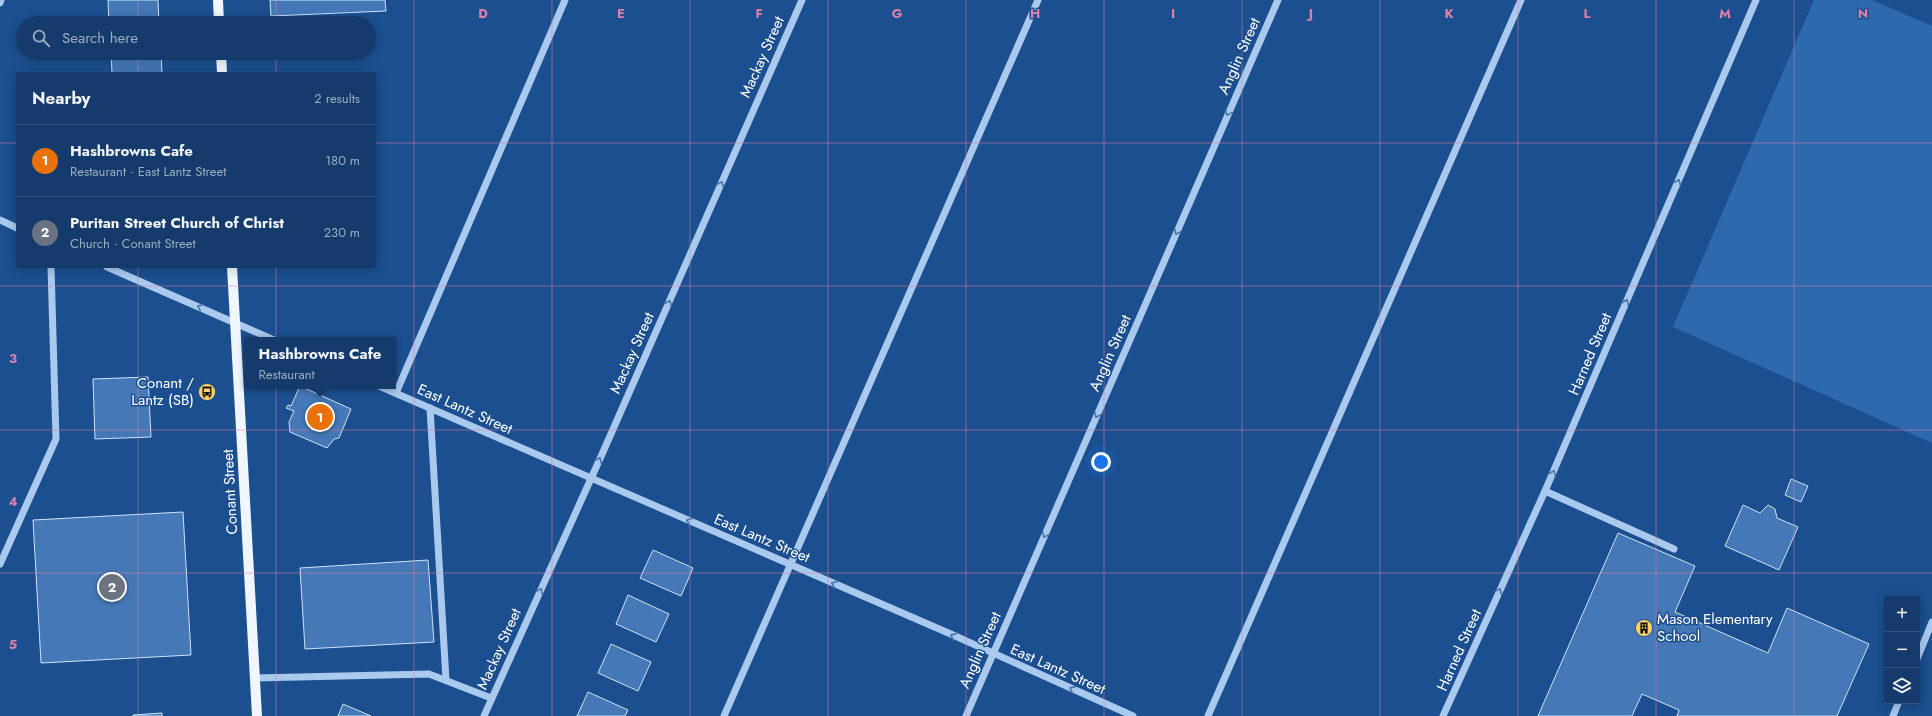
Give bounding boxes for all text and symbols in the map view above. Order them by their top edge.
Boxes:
text: D [478,4,488,23]
text: E [617,4,625,23]
text: F [755,4,763,23]
text: G [892,4,903,23]
text: H [1030,4,1040,23]
text: I [1171,4,1175,23]
text: J [1306,4,1313,23]
text: K [1444,4,1454,23]
text: L [1584,4,1591,23]
text: M [1719,4,1731,23]
text: N [1858,4,1868,23]
street label: Mackay Street [734,12,790,101]
street label: Anglin Street [1212,14,1266,98]
search box [16,16,376,60]
icon: search [30,27,52,49]
text: Search here [62,27,138,49]
text: Nearby [32,86,90,110]
text: 2 results [314,89,360,108]
one-way arrow [1225,109,1233,116]
text: Hashbrowns Cafe [70,140,193,162]
text: 1 [42,151,48,170]
text: 180 m [325,151,360,170]
text: Restaurant · East Lantz Street [70,162,226,181]
one-way arrow [1673,179,1681,186]
one-way arrow [716,180,724,188]
text: Puritan Street Church of Christ [70,212,284,234]
text: 2 [41,223,49,242]
text: 230 m [324,223,360,242]
one-way arrow [1173,228,1181,235]
text: Church · Conant Street [70,234,196,253]
one-way arrow [1621,298,1629,306]
one-way arrow [664,299,672,307]
one-way arrow [196,304,204,312]
street label: Mackay Street [604,308,660,397]
street label: Harned Street [1563,309,1617,399]
street label: Anglin Street [1083,311,1137,395]
popup [244,337,396,389]
text: Hashbrowns Cafe [259,343,381,365]
text: 3 [9,349,17,368]
text: Restaurant [259,365,315,384]
place label: Conant / Lantz (SB) [131,372,194,411]
street label: East Lantz Street [414,378,517,440]
bus stop icon: Conant / Lantz (SB) [197,382,217,402]
pin: 1 [307,402,333,432]
one-way arrow [1094,411,1102,419]
street label: Conant Street [217,448,243,535]
your location [1091,452,1111,472]
one-way arrow [595,457,603,464]
one-way arrow [1548,469,1556,477]
text: 4 [8,492,18,511]
street label: East Lantz Street [711,508,814,568]
one-way arrow [686,518,693,526]
one-way arrow [1042,530,1050,538]
pin: 2 [99,572,125,602]
one-way arrow [830,581,838,589]
one-way arrow [535,588,543,595]
one-way arrow [1495,588,1503,595]
map controls [1884,596,1920,704]
button: + [1884,596,1920,632]
street label: Mackay Street [471,604,527,693]
street label: Harned Street [1431,605,1487,694]
street label: Anglin Street [953,608,1007,692]
place label: Mason Elementary School [1657,608,1773,647]
building icon: Mason Elementary School [1634,618,1654,638]
one-way arrow [950,632,957,640]
button: − [1884,632,1920,668]
text: 5 [9,635,17,654]
street label: East Lantz Street [1007,638,1110,700]
button: layers [1884,668,1920,704]
one-way arrow [1068,686,1076,694]

